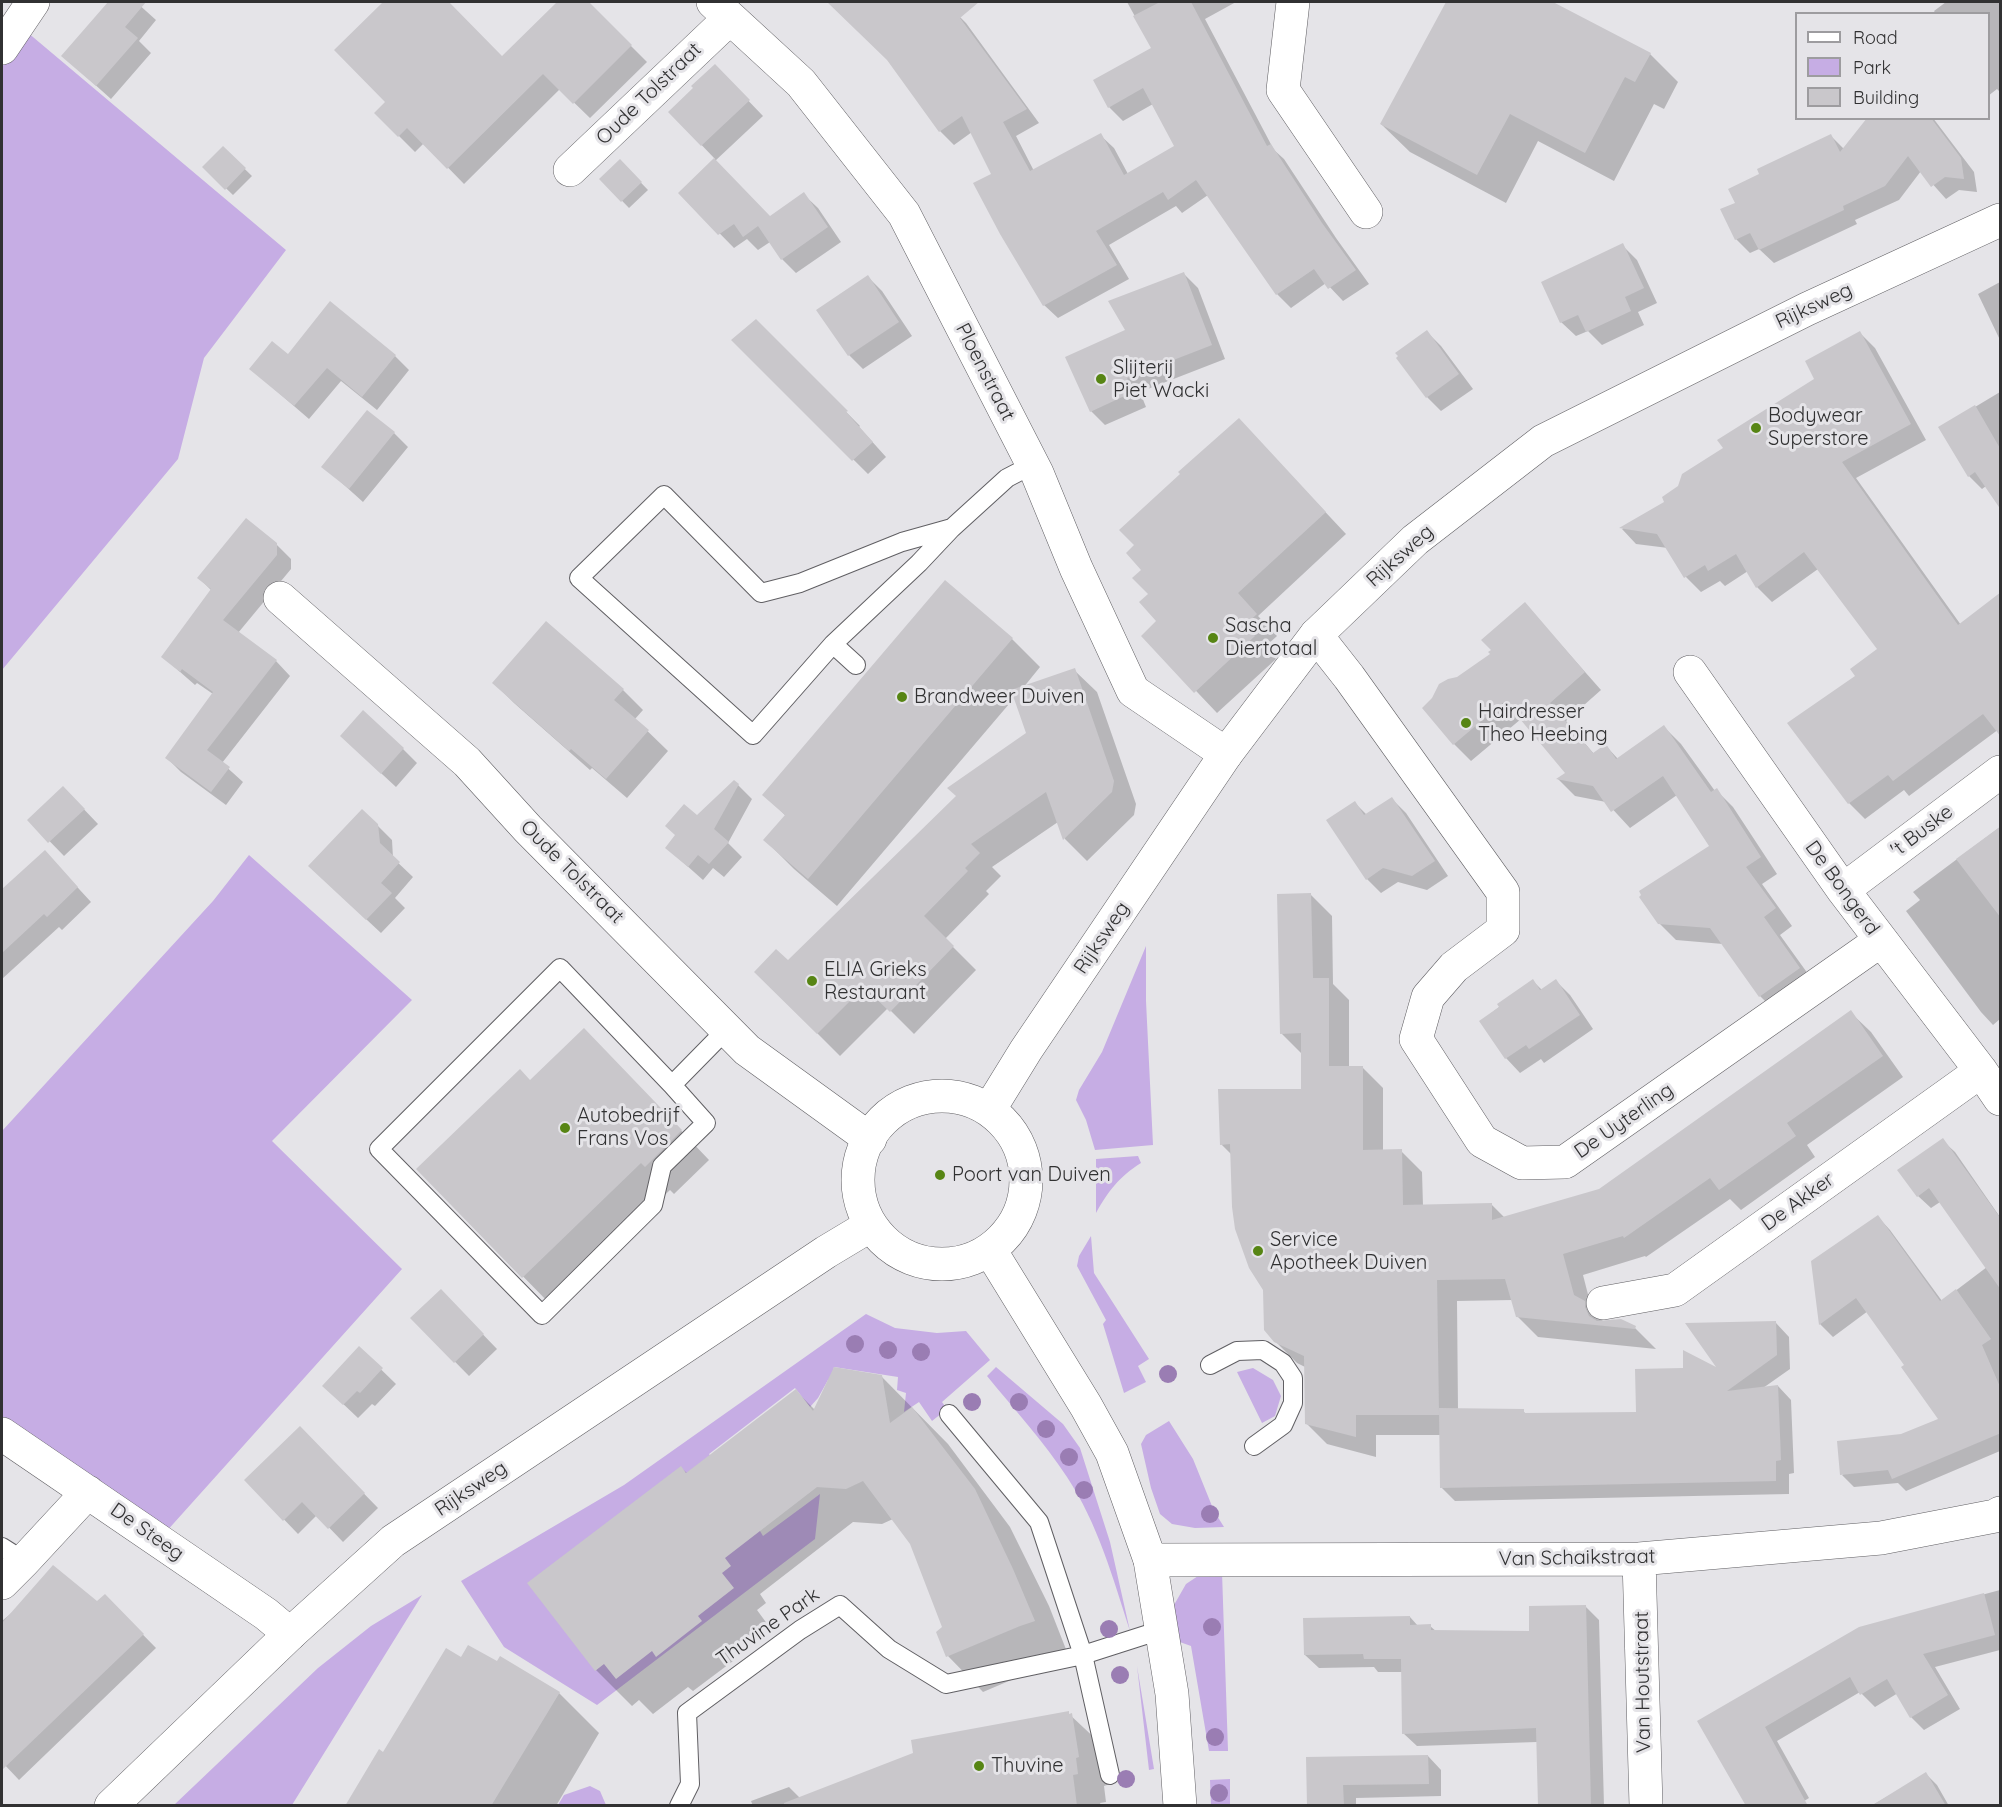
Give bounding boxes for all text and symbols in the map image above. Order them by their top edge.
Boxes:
legend [1795,12,1990,120]
text: Road [1853,26,1898,49]
street label: Oude Tolstraat [591,38,707,150]
text: Park [1853,56,1891,79]
text: Building [1853,86,1919,109]
street label: Rijksweg [1772,278,1856,334]
street label: Ploenstraat [950,319,1020,425]
place label: Slijterij Piet Wacki [1113,356,1209,403]
marker: Slijterij Piet Wacki [1094,372,1108,386]
place label: Bodywear Superstore [1768,404,1868,451]
marker: Bodywear Superstore [1749,421,1763,435]
street label: Rijksweg [1362,520,1438,592]
place label: Sascha Diertotaal [1225,614,1317,661]
marker: Sascha Diertotaal [1206,631,1220,645]
place label: Brandweer Duiven [914,685,1084,709]
marker: Brandweer Duiven [895,690,909,704]
place label: Hairdresser Theo Heebing [1478,700,1608,747]
marker: Hairdresser Theo Heebing [1459,716,1473,730]
street label: 't Buske [1886,800,1958,862]
street label: Oude Tolstraat [515,815,629,929]
street label: De Bongerd [1800,836,1884,940]
street label: Rijksweg [1069,897,1135,979]
place label: ELIA Grieks Restaurant [824,958,927,1005]
marker: ELIA Grieks Restaurant [805,974,819,988]
street label: De Uyterling [1570,1078,1678,1164]
place label: Autobedrijf Frans Vos [577,1104,680,1151]
marker: Autobedrijf Frans Vos [558,1121,572,1135]
place label: Poort van Duiven [952,1163,1111,1187]
marker: Poort van Duiven [933,1168,947,1182]
street label: De Akker [1757,1168,1839,1236]
place label: Service Apotheek Duiven [1270,1228,1427,1275]
marker: Service Apotheek Duiven [1251,1244,1265,1258]
street label: Rijksweg [430,1456,512,1522]
street label: De Steeg [106,1498,188,1566]
street label: Van Schaikstraat [1498,1545,1656,1571]
street label: Thuvine Park [712,1583,824,1671]
street label: Van Houtstraat [1630,1611,1656,1753]
place label: Thuvine [991,1754,1064,1778]
marker: Thuvine [972,1759,986,1773]

